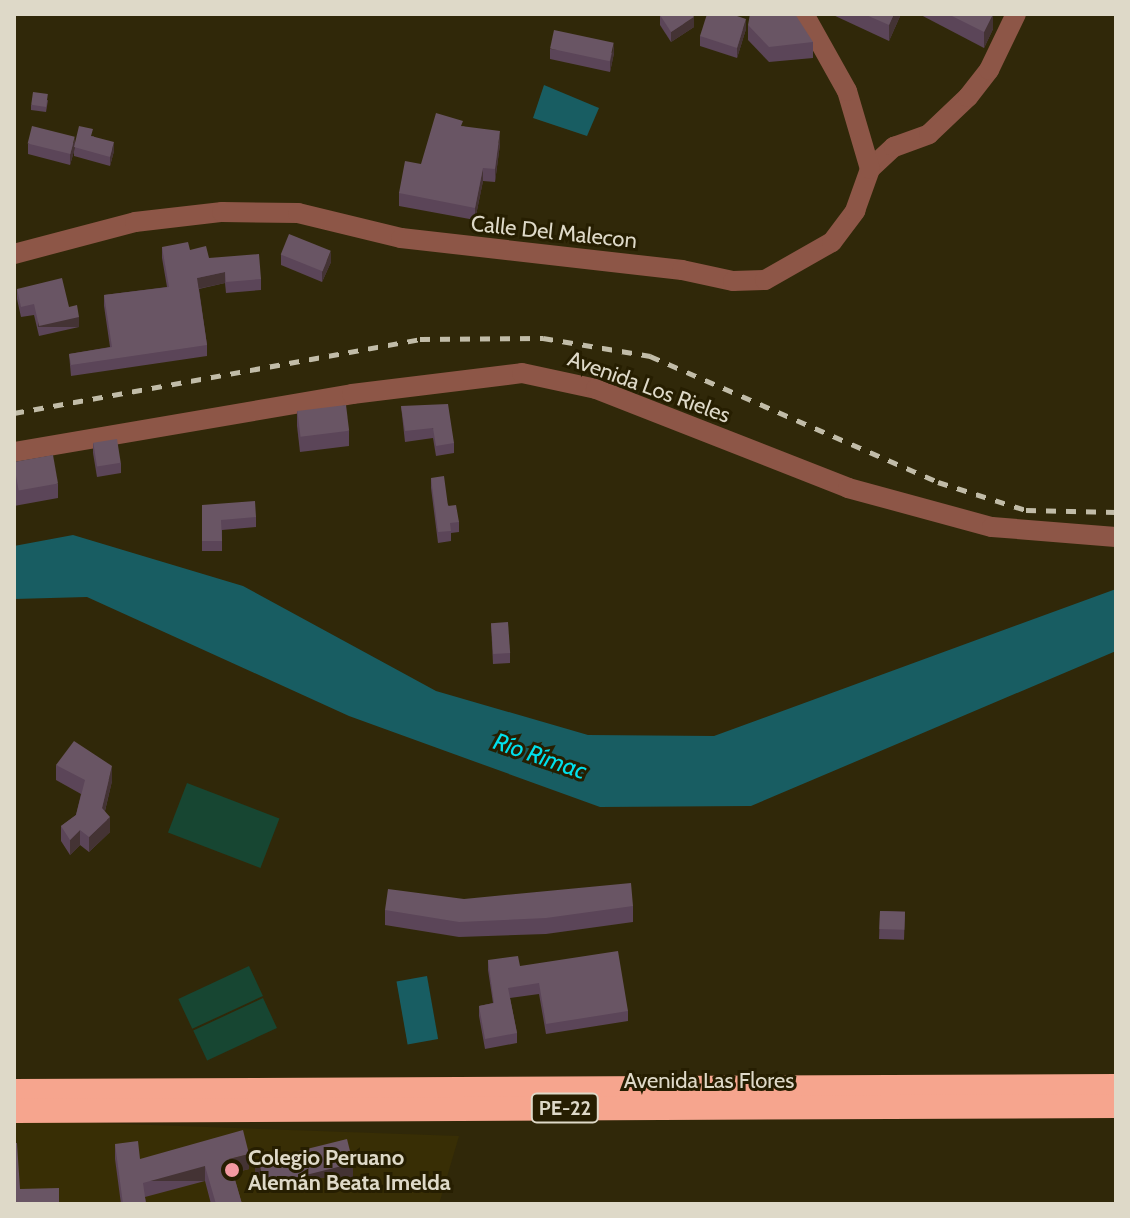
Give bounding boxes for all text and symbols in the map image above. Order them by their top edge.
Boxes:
street label: Calle Del Malecon [470,210,638,254]
street label: Avenida Los Rieles [564,345,734,429]
water label: Río Rímac [490,727,590,785]
street label: Avenida Las Flores [624,1068,794,1094]
road number: PE-22 [529,1092,601,1124]
place label: Colegio Peruano Alemán Beata Imelda [248,1144,451,1196]
marker: Colegio Peruano Alemán Beata Imelda [223,1161,241,1179]

